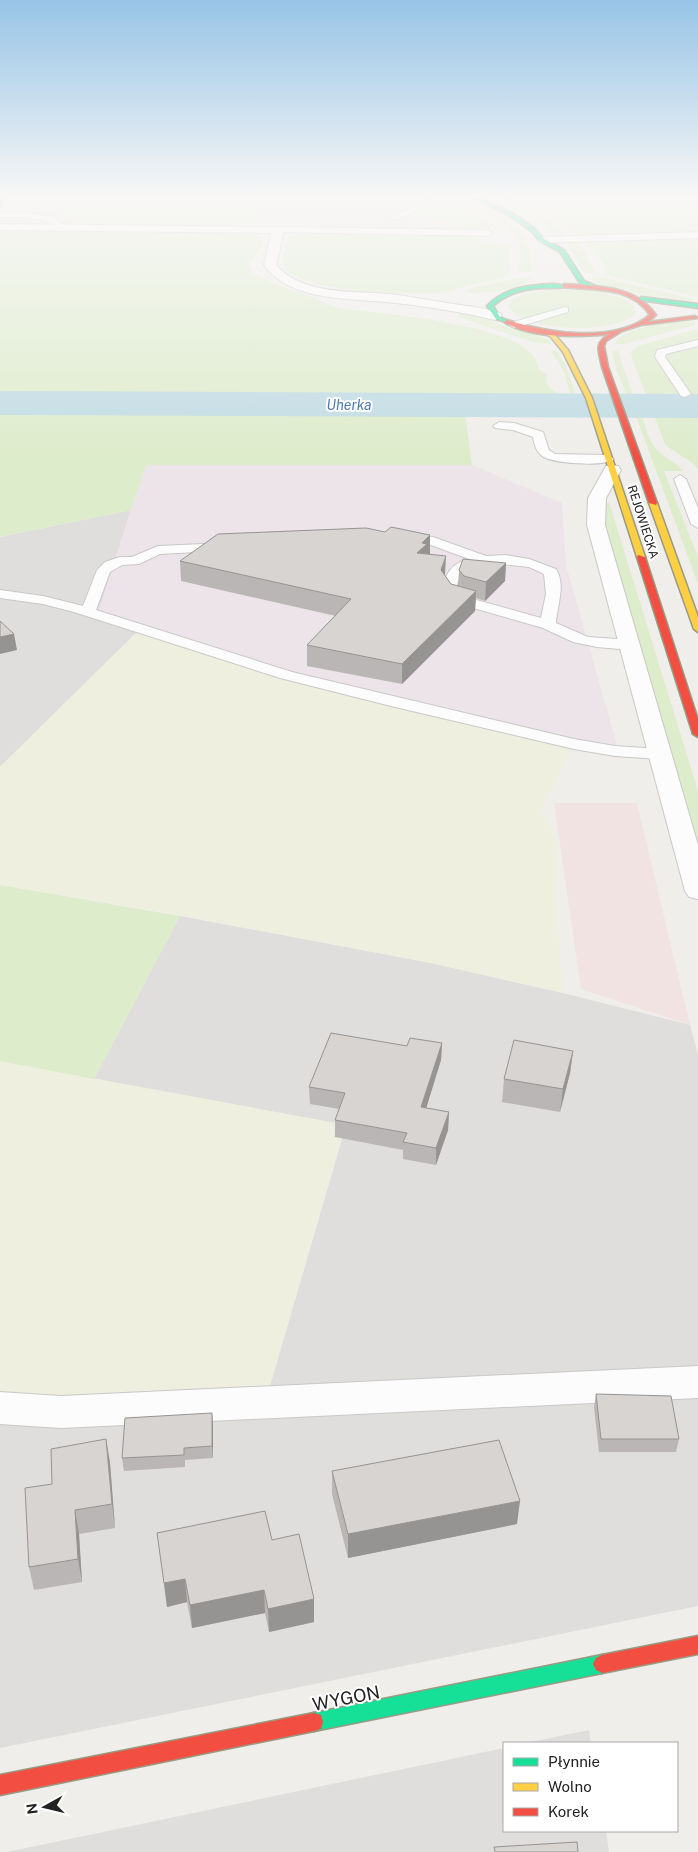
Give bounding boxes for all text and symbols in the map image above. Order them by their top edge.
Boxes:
water label: Uherka [326,397,372,413]
street label: REJOWIECKA [625,483,662,561]
street label: WYGON [310,1681,382,1715]
legend [503,1742,678,1832]
text: Płynnie [548,1753,600,1770]
text: Wolno [548,1778,592,1795]
north arrow [20,1782,70,1832]
text: N [23,1802,41,1815]
text: Korek [548,1803,589,1820]

